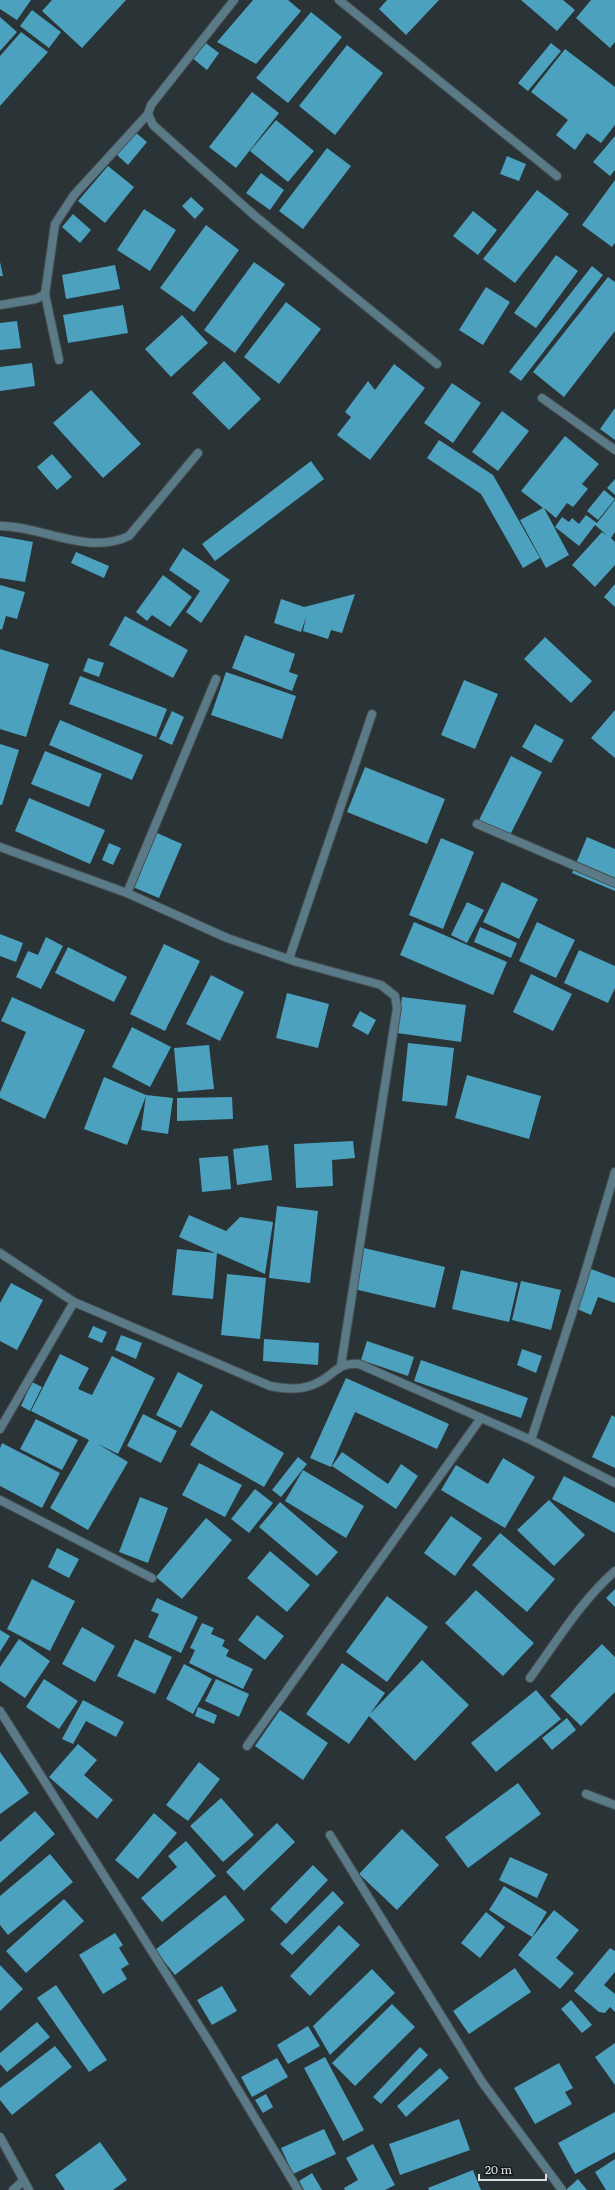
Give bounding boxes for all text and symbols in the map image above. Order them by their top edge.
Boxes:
scale bar [479,2156,546,2182]
text: 20 m [485,2160,512,2178]

